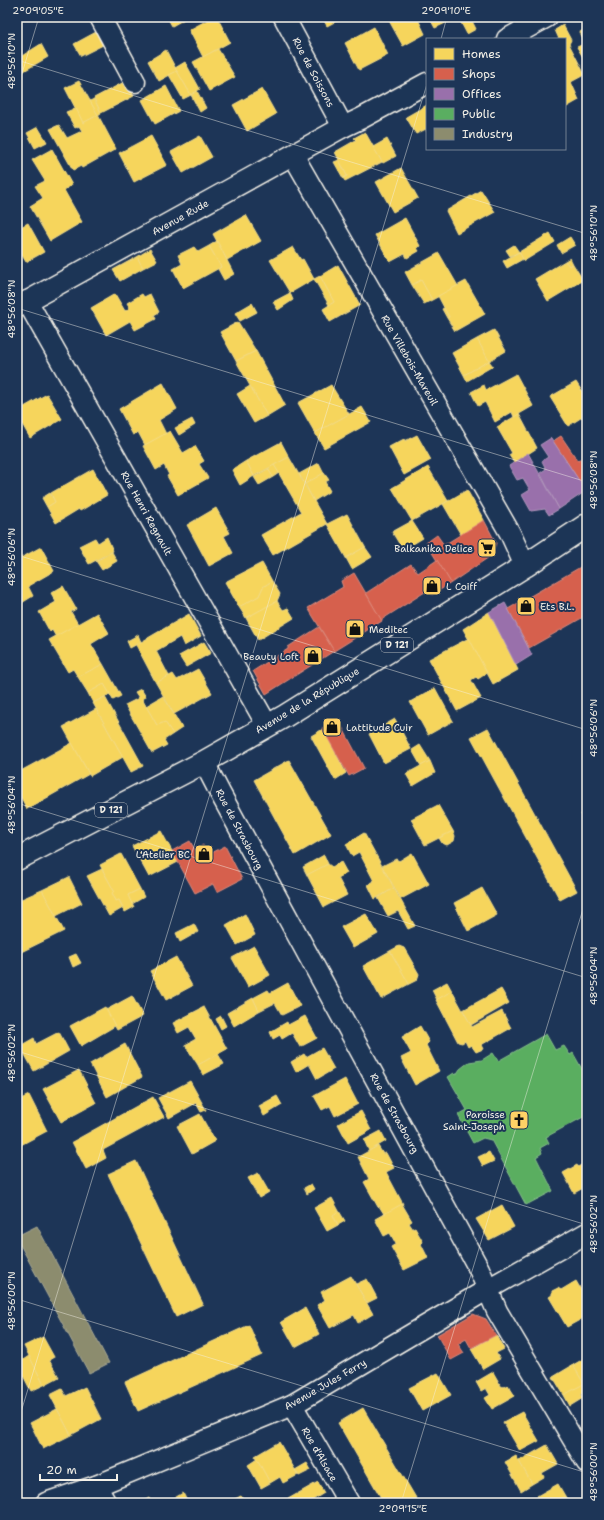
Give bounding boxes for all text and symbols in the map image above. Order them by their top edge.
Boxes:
text: 2°09'05"E [12,4,64,17]
text: 2°09'10"E [421,4,471,17]
text: 48°56'10"N [5,33,18,89]
street label: Rue de Soissons [290,35,337,109]
legend [426,38,566,150]
text: Homes [462,46,501,62]
text: Shops [462,66,496,82]
text: Offices [462,86,502,102]
text: Public [462,106,496,122]
text: Industry [462,126,513,142]
street label: Avenue Rude [150,196,211,238]
text: 48°56'10"N [587,205,600,261]
text: 48°56'08"N [5,280,18,338]
street label: Rue Villebois-Mareuil [378,313,441,408]
text: 48°56'08"N [587,451,600,509]
street label: Rue Henri Regnault [118,469,175,558]
text: 48°56'06"N [5,528,18,586]
supermarket icon: Balkanika Delice [476,537,498,559]
place label: Balkanika Delice [394,542,473,555]
shop icon: L Coiff [421,575,443,597]
place label: L Coiff [446,580,478,593]
shop icon: Ets B.L. [515,595,537,617]
place label: Ets B.L. [540,600,575,613]
shop icon: Meditec [344,618,366,640]
place label: Meditec [369,623,408,636]
road number: D 121 [381,638,413,652]
shop icon: Beauty Loft [302,645,324,667]
place label: Beauty Loft [243,650,299,663]
street label: Avenue de la République [253,664,362,737]
text: 48°56'06"N [587,699,600,757]
shop icon: Lattitude Cuir [321,716,343,738]
place label: Lattitude Cuir [346,721,413,734]
text: 48°56'04"N [5,776,18,834]
street label: Rue de Strasbourg [213,787,266,872]
road number: D 121 [95,803,127,817]
shop icon: L'Atelier BC [193,843,215,865]
place label: L'Atelier BC [136,848,190,861]
text: 48°56'04"N [587,947,600,1005]
text: 48°56'02"N [5,1024,18,1082]
street label: Rue de Strasbourg [367,1071,422,1156]
place label: Paroisse Saint-Joseph [443,1108,505,1133]
church icon: Paroisse Saint-Joseph [508,1109,530,1131]
text: 48°56'02"N [587,1195,600,1253]
text: 48°56'00"N [5,1271,18,1331]
street label: Avenue Jules Ferry [282,1356,369,1413]
street label: Rue d'Alsace [299,1425,341,1484]
text: 48°56'00"N [587,1442,600,1502]
scale bar [40,1456,117,1482]
text: 20 m [46,1462,77,1478]
text: 2°09'15"E [379,1502,427,1515]

